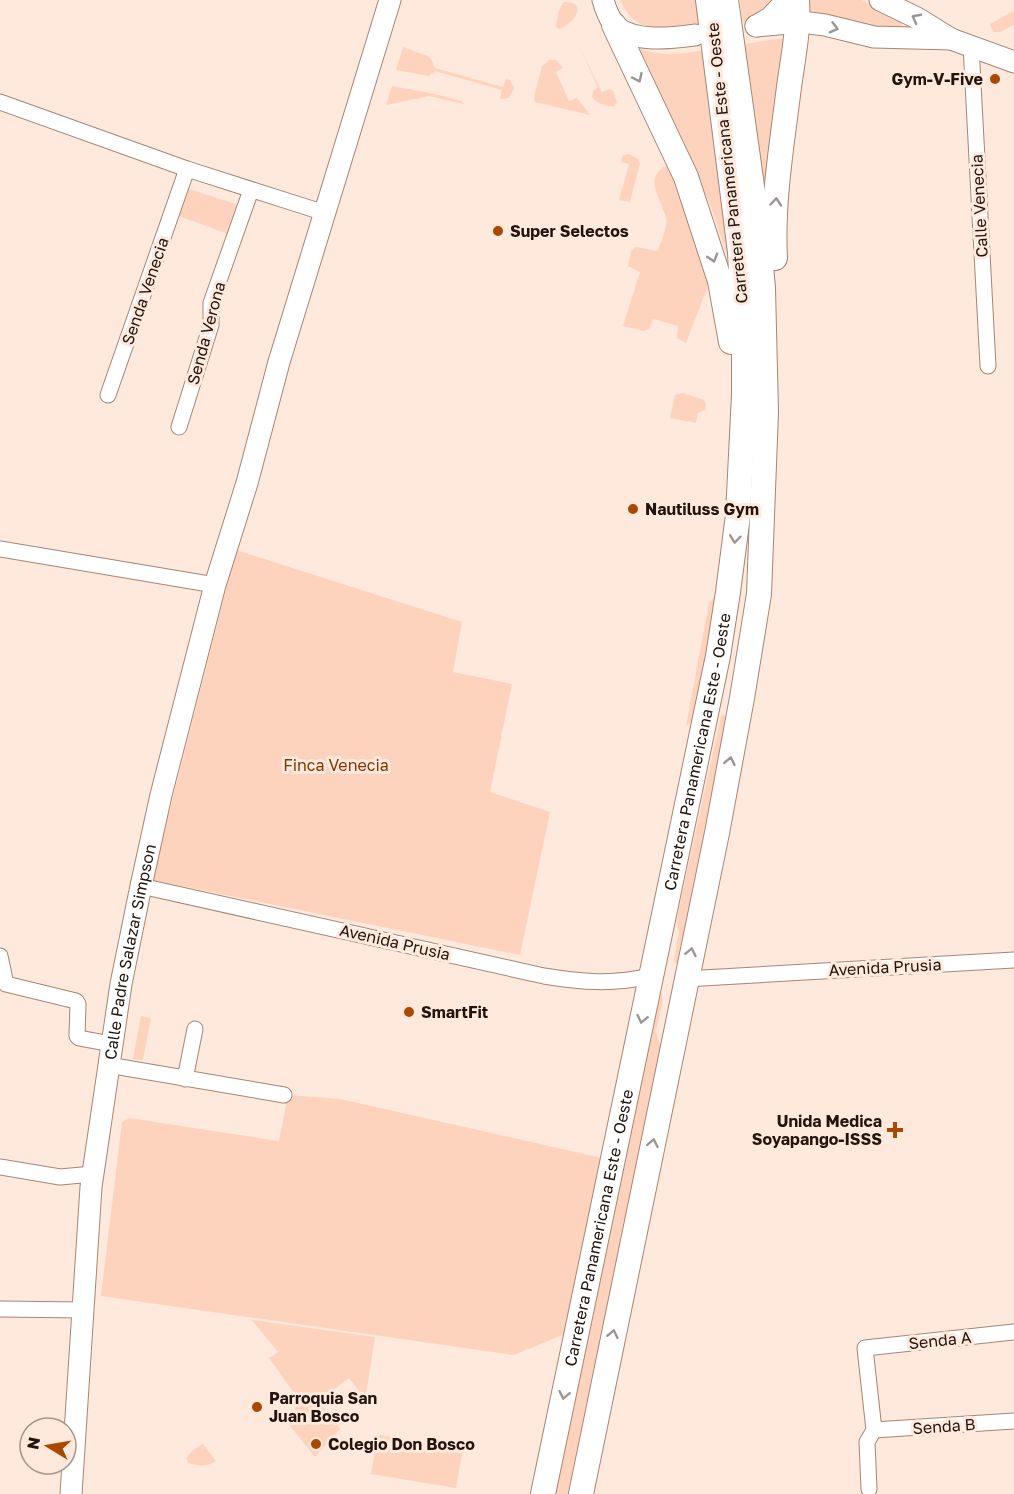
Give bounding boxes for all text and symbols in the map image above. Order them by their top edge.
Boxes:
one-way arrow [912,14,923,25]
one-way arrow [829,20,839,33]
street label: Carretera Panamericana Este - Oeste [702,22,752,304]
place label: Gym-V-Five [891,69,983,89]
one-way arrow [631,71,643,82]
marker: Gym-V-Five [988,72,1002,86]
street label: Calle Venecia [966,154,992,258]
one-way arrow [769,197,782,206]
place label: Super Selectos [510,221,629,241]
marker: Super Selectos [491,224,505,238]
street label: Senda Venecia [117,235,173,347]
one-way arrow [706,252,718,262]
street label: Senda Verona [183,279,229,387]
place label: Nautiluss Gym [645,499,759,519]
marker: Nautiluss Gym [626,502,640,516]
one-way arrow [729,534,742,544]
street label: Carretera Panamericana Este - Oeste [659,612,735,892]
park label: Finca Venecia [283,755,389,775]
one-way arrow [723,756,736,766]
street label: Calle Padre Salazar Simpson [100,842,160,1061]
street label: Avenida Prusia [338,920,452,964]
one-way arrow [684,947,697,957]
street label: Avenida Prusia [828,954,942,980]
place label: SmartFit [421,1002,488,1022]
marker: SmartFit [402,1005,416,1019]
one-way arrow [636,1014,649,1024]
street label: Carretera Panamericana Este - Oeste [560,1087,637,1368]
place label: Unida Medica Soyapango-ISSS [752,1111,882,1149]
marker: Unida Medica Soyapango-ISSS [886,1121,904,1139]
one-way arrow [646,1138,659,1148]
street label: Senda A [908,1327,973,1353]
one-way arrow [606,1329,619,1339]
place label: Parroquia San Juan Bosco [269,1388,377,1426]
one-way arrow [558,1390,571,1400]
marker: Parroquia San Juan Bosco [250,1400,264,1414]
street label: Senda B [912,1414,976,1438]
north arrow [18,1416,78,1476]
place label: Colegio Don Bosco [328,1434,475,1454]
text: N [22,1435,44,1451]
marker: Colegio Don Bosco [309,1437,323,1451]

